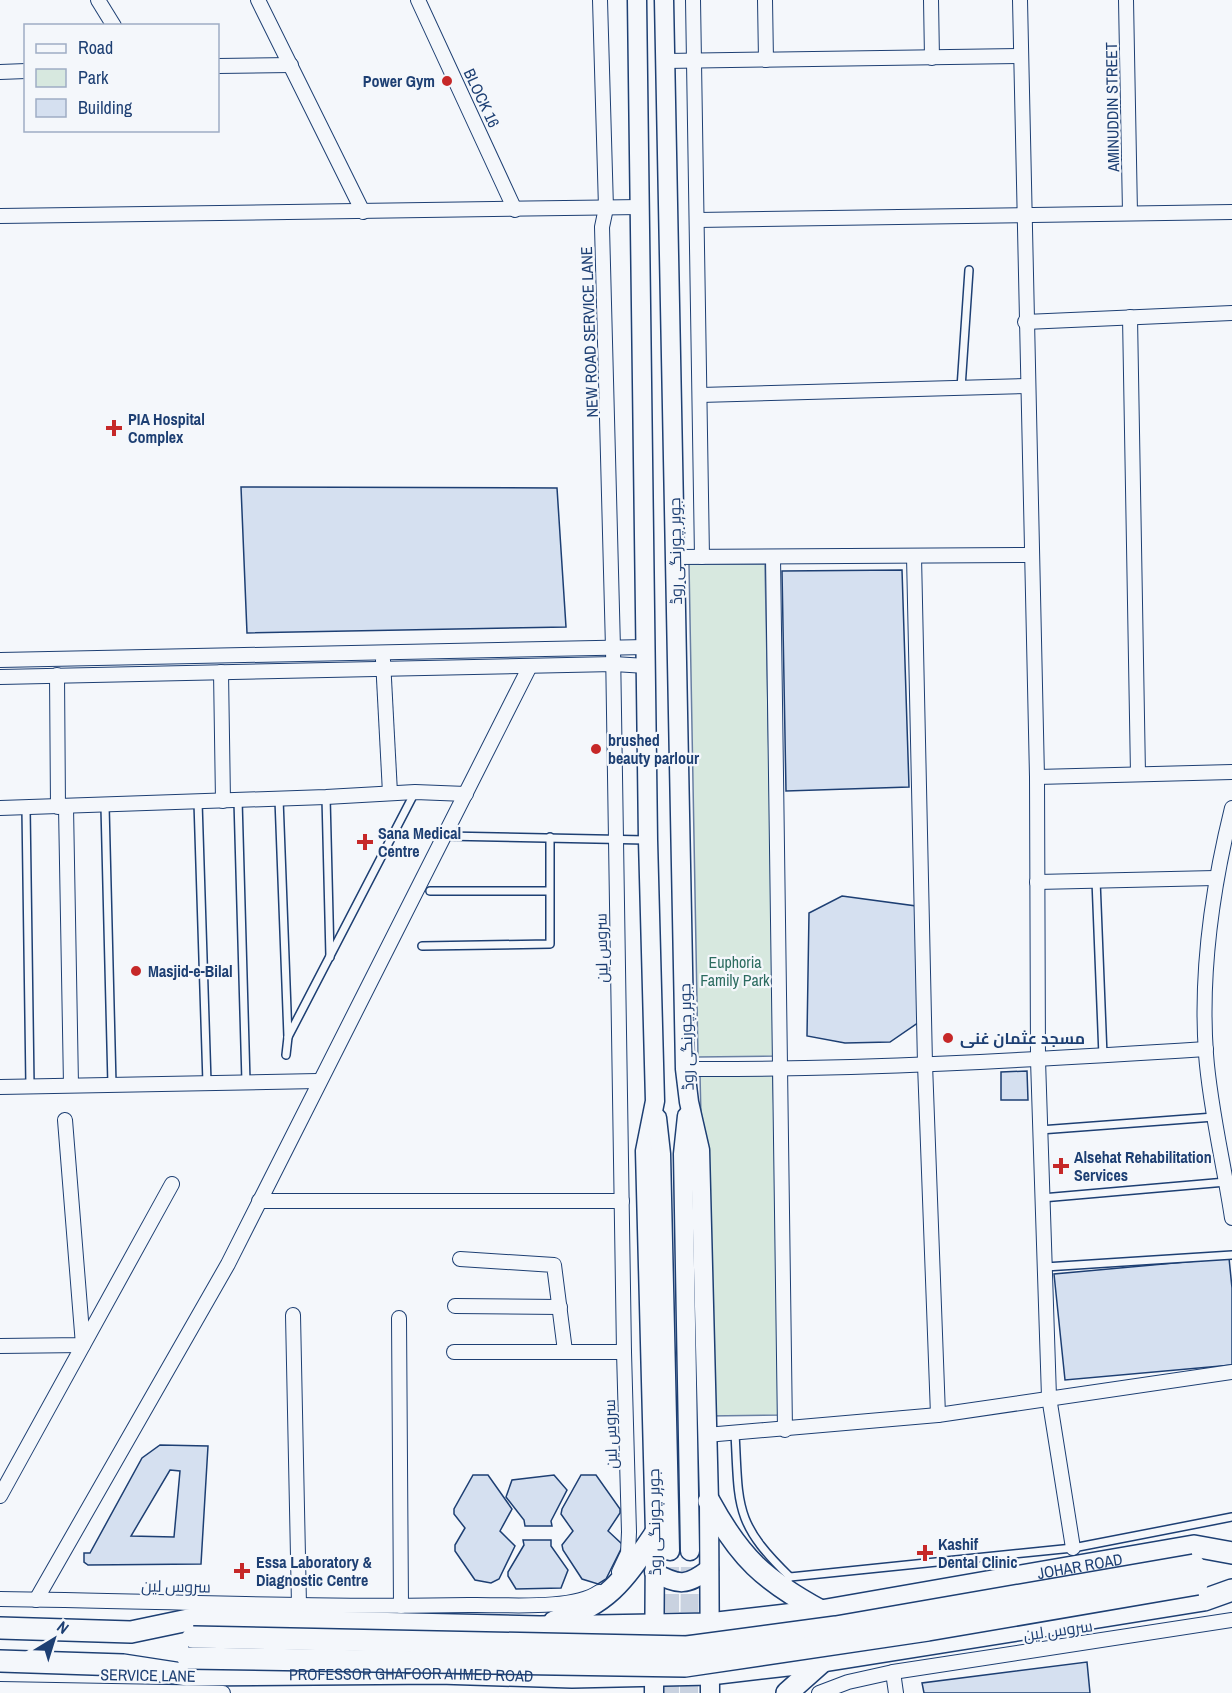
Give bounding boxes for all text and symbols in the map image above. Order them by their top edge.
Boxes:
legend [24,24,219,132]
text: Road [78,35,113,60]
street label: AMINUDDIN STREET [1100,42,1124,173]
text: Park [78,65,109,90]
street label: BLOCK 16 [459,65,505,131]
place label: Power Gym [363,70,435,92]
marker: Power Gym [440,74,454,88]
text: Building [78,95,133,120]
street label: NEW ROAD SERVICE LANE [575,246,603,418]
place label: PIA Hospital Complex [128,408,205,448]
marker: PIA Hospital Complex [105,419,123,437]
street label: جوہر چورنگی روڈ [663,497,688,605]
place label: brushed beauty parlour [608,729,700,769]
marker: brushed beauty parlour [589,742,603,756]
place label: Sana Medical Centre [378,822,461,862]
marker: Sana Medical Centre [356,833,374,851]
street label: سروس لین [589,913,613,983]
park label: Euphoria Family Park [700,951,770,991]
place label: Masjid-e-Bilal [148,960,233,982]
marker: Masjid-e-Bilal [129,964,143,978]
street label: جوہر چورنگی روڈ [673,983,700,1091]
place label: مسجد عثمان غنی [960,1027,1085,1049]
marker: مسجد عثمان غنی [941,1031,955,1045]
place label: Alsehat Rehabilitation Services [1074,1146,1212,1186]
marker: Alsehat Rehabilitation Services [1052,1157,1070,1175]
street label: سروس لین [598,1399,622,1469]
street label: جوہر چورنگی روڈ [642,1468,667,1576]
place label: Kashif Dental Clinic [938,1533,1017,1573]
marker: Kashif Dental Clinic [916,1544,934,1562]
street label: JOHAR ROAD [1036,1548,1124,1584]
place label: Essa Laboratory & Diagnostic Centre [256,1551,372,1591]
marker: Essa Laboratory & Diagnostic Centre [233,1562,251,1580]
street label: سروس لین [141,1574,211,1598]
north arrow [24,1609,84,1669]
street label: سروس لین [1022,1614,1094,1646]
text: N [53,1616,74,1639]
street label: PROFESSOR GHAFOOR AHMED ROAD [289,1662,534,1687]
street label: SERVICE LANE [100,1663,196,1687]

